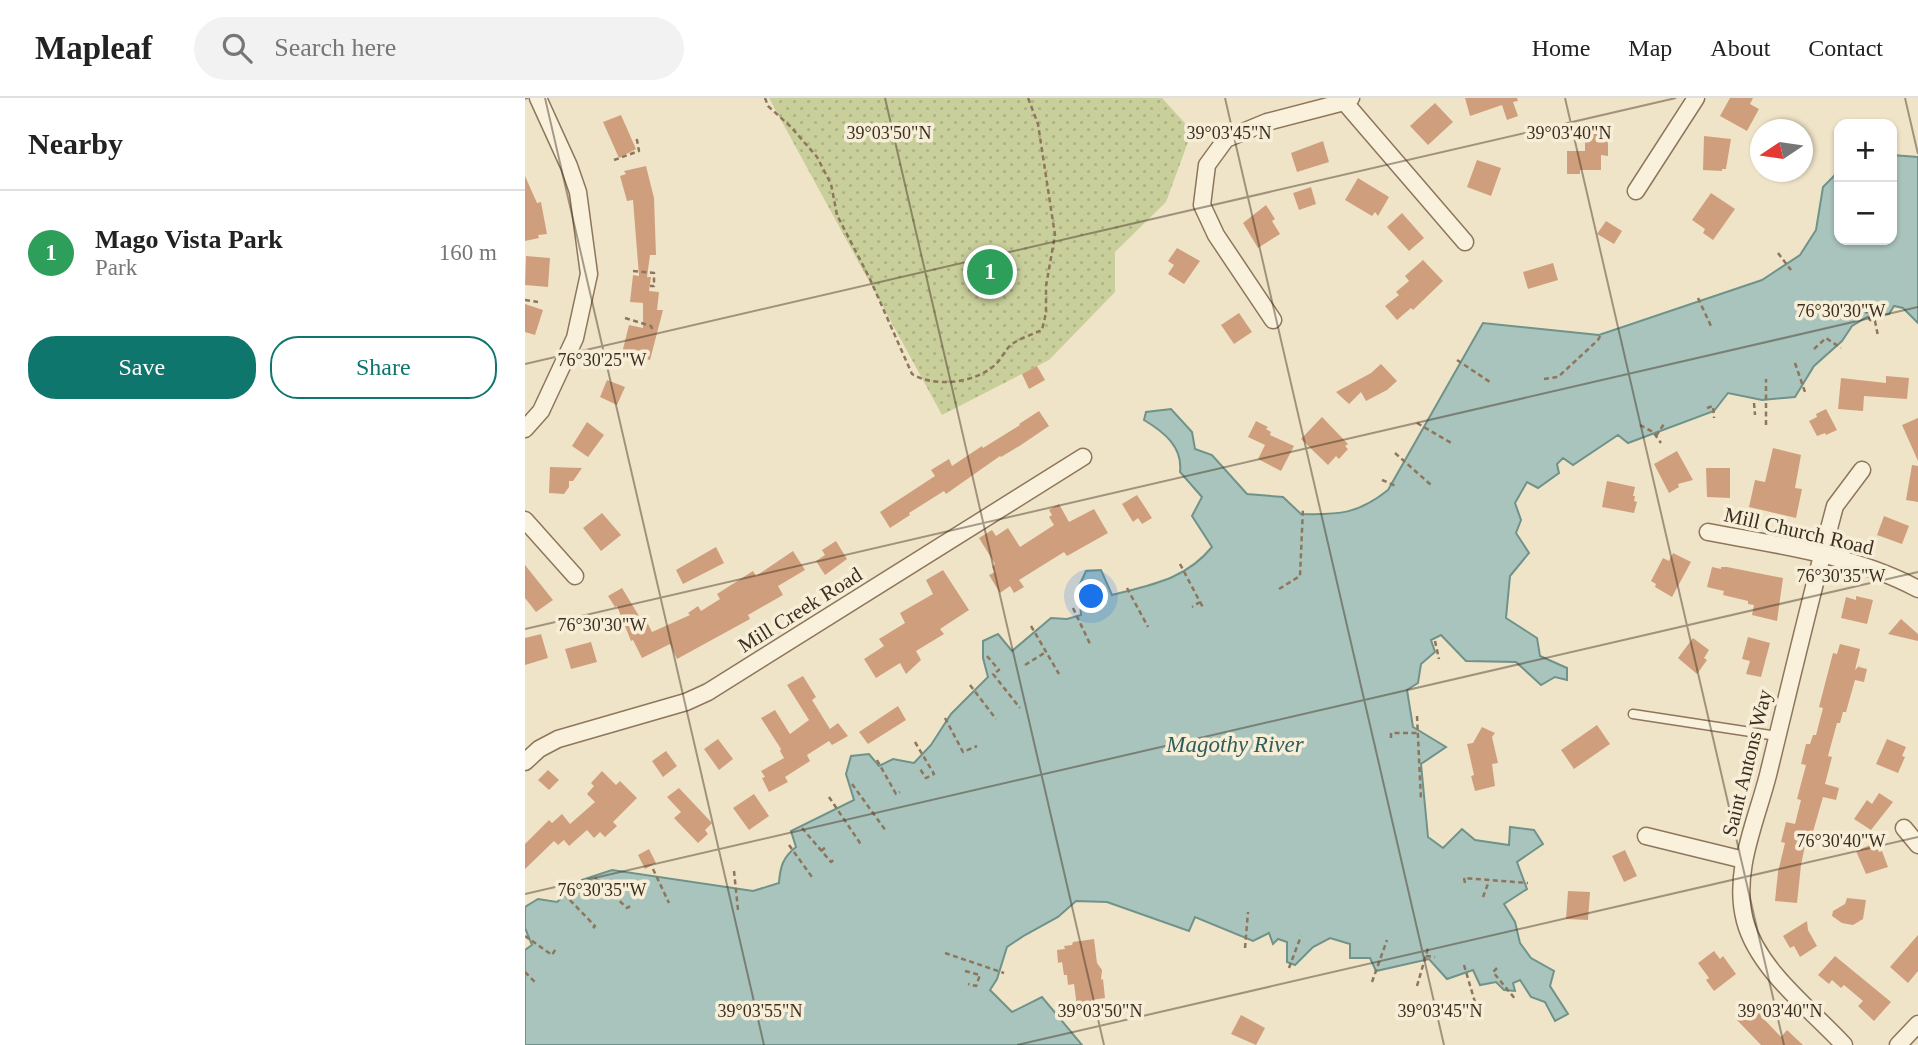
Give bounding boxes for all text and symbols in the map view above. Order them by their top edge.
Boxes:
search box [194,17,684,80]
icon: search [218,29,256,67]
text: Mapleaf [35,30,152,66]
text: Search here [274,33,396,62]
text: Home [1532,35,1590,61]
text: Map [1628,35,1672,61]
text: About [1710,35,1770,61]
text: Contact [1808,35,1883,61]
north arrow [1750,119,1813,182]
map controls [1834,119,1897,245]
button: + [1834,119,1897,182]
text: 39°03'50"N [847,123,931,143]
text: 39°03'45"N [1187,123,1271,143]
text: 39°03'40"N [1527,123,1611,143]
text: Nearby [28,127,123,160]
button: − [1834,182,1897,245]
text: Mago Vista Park [95,225,283,254]
text: 1 [45,240,57,265]
text: 160 m [439,240,497,265]
pin: 1 [967,246,1013,298]
text: Park [95,255,137,280]
text: 76°30'30"W [1797,301,1885,321]
button: Save [28,336,256,399]
button: Share [270,336,497,399]
text: 76°30'25"W [558,350,646,370]
street label: Mill Church Road [1722,502,1877,560]
street label: Mill Creek Road [734,562,867,658]
text: 76°30'35"W [1797,566,1885,586]
your location [1074,579,1108,613]
text: 76°30'30"W [558,615,646,635]
street label: Saint Antons Way [1717,686,1777,839]
water label: Magothy River [1165,732,1305,757]
text: 76°30'40"W [1797,831,1885,851]
text: 76°30'35"W [558,880,646,900]
text: 39°03'55"N [718,1001,802,1021]
text: 39°03'50"N [1058,1001,1142,1021]
text: 39°03'45"N [1398,1001,1482,1021]
text: 39°03'40"N [1738,1001,1822,1021]

